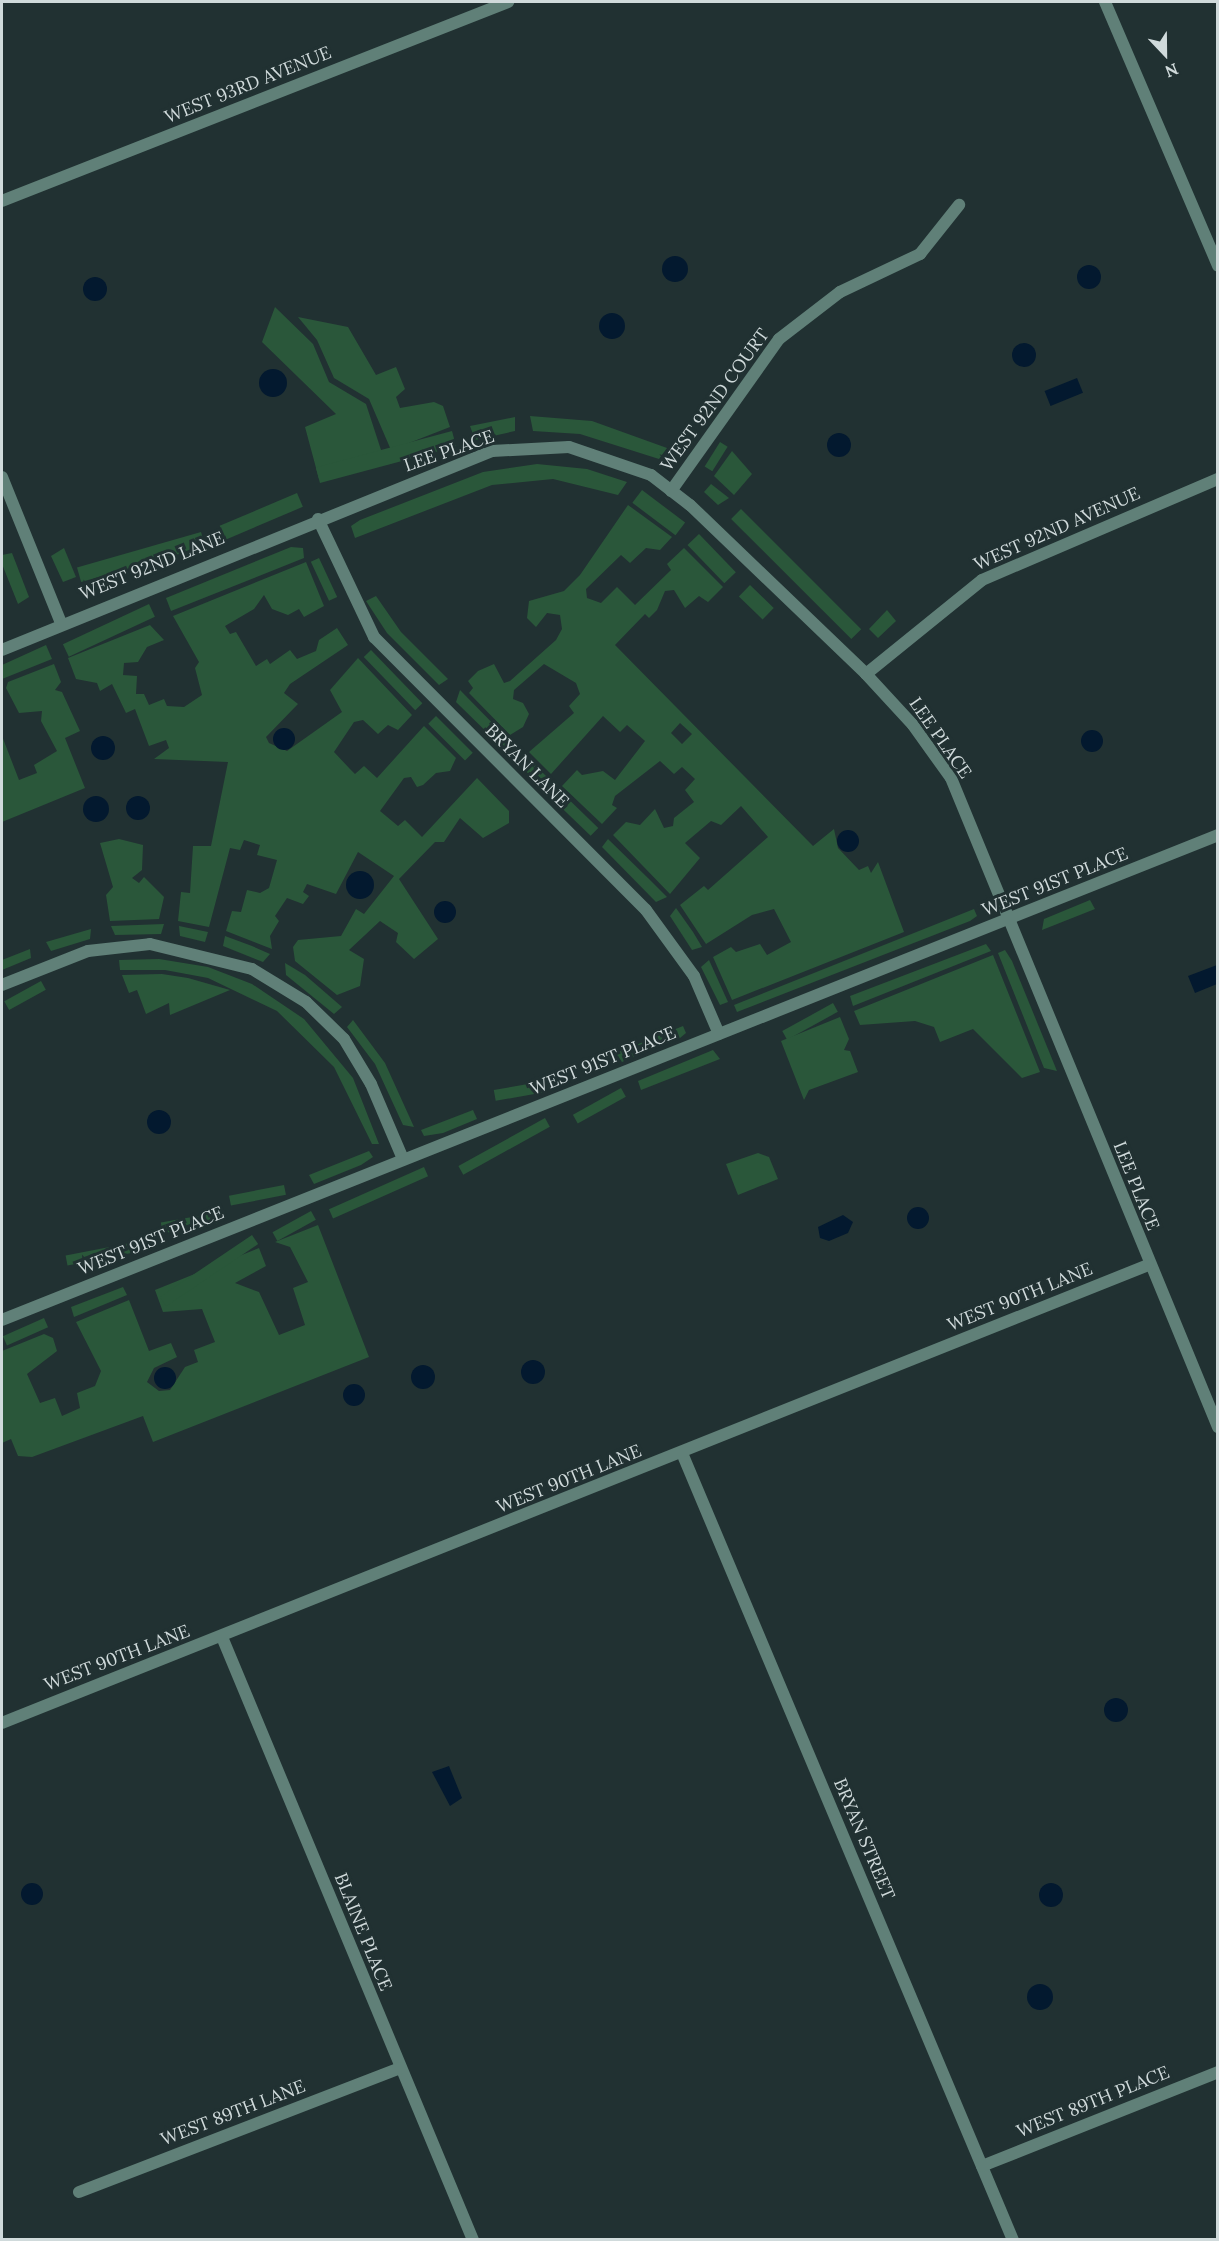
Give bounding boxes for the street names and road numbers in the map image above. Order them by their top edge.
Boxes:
street label: WEST 93RD AVENUE [162,42,334,128]
street label: WEST 92ND COURT [656,325,774,475]
street label: LEE PLACE [401,425,497,477]
street label: WEST 92ND AVENUE [971,483,1143,575]
street label: WEST 92ND LANE [76,527,228,605]
street label: LEE PLACE [904,693,976,783]
street label: BRYAN LANE [481,720,573,812]
street label: WEST 91ST PLACE [979,843,1131,921]
street label: WEST 91ST PLACE [527,1022,679,1100]
street label: LEE PLACE [1108,1138,1164,1234]
street label: WEST 91ST PLACE [75,1202,227,1280]
street label: WEST 90TH LANE [944,1258,1096,1336]
street label: WEST 90TH LANE [493,1440,645,1518]
street label: WEST 90TH LANE [41,1620,193,1696]
street label: BRYAN STREET [829,1775,899,1903]
street label: BLAINE PLACE [330,1870,396,1994]
street label: WEST 89TH PLACE [1014,2062,1172,2142]
street label: WEST 89TH LANE [158,2075,308,2151]

